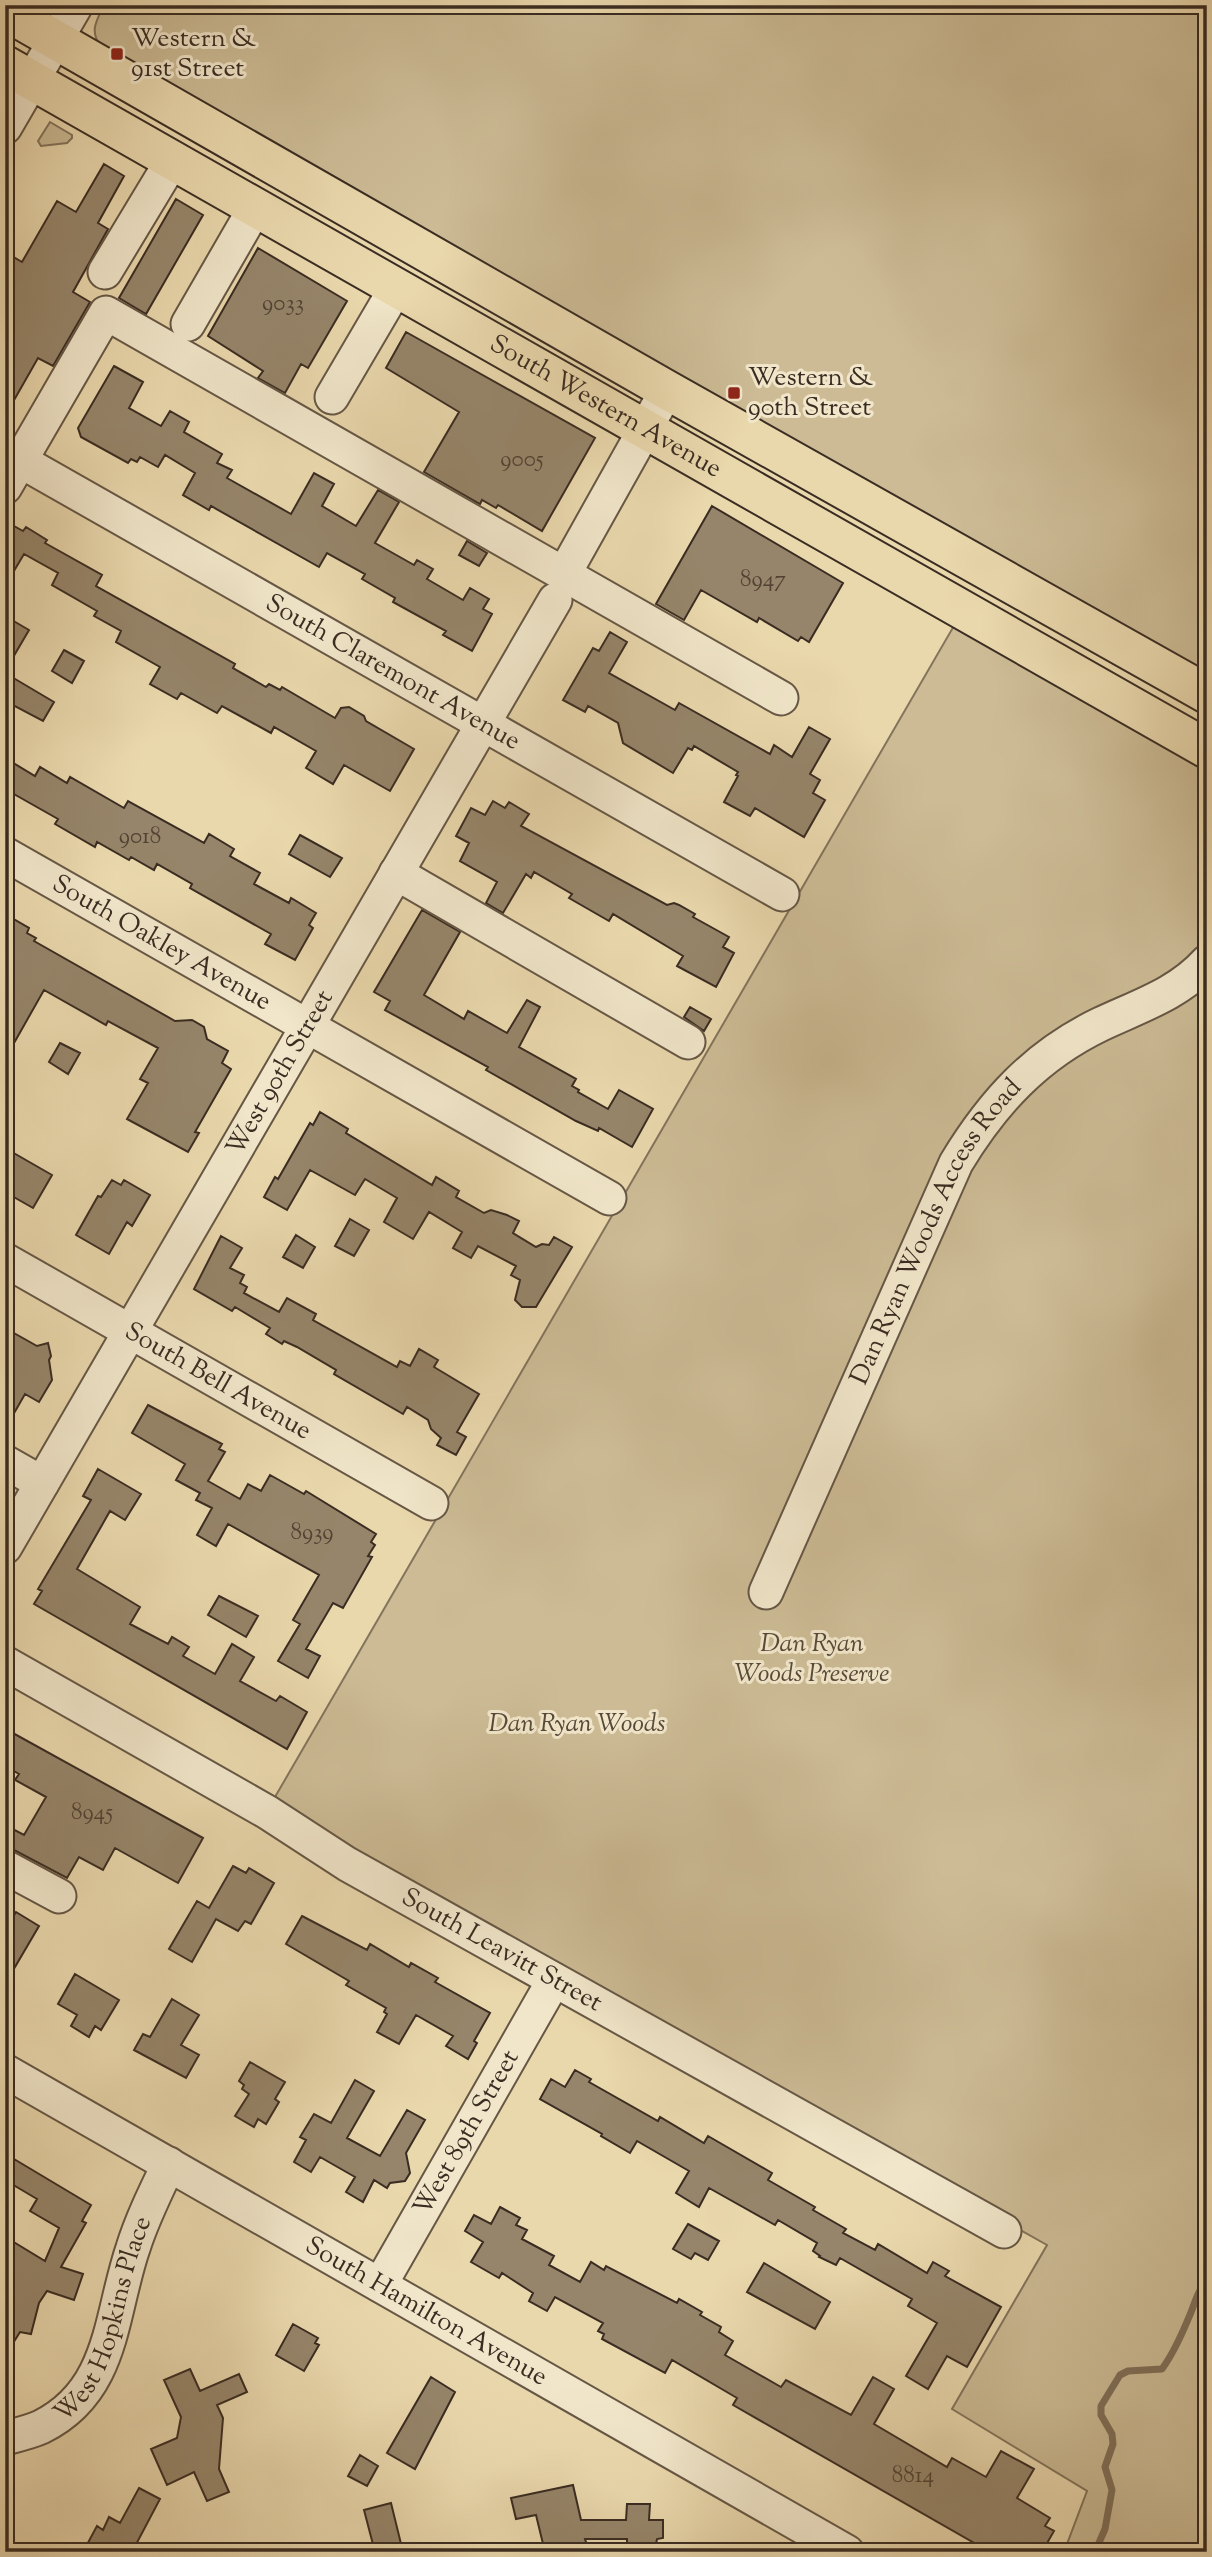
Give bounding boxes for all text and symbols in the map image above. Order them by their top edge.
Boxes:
place label: Western & 91st Street [131,21,256,88]
marker: Western & 91st Street [109,46,125,62]
house number: 9033 [262,288,304,321]
street label: South Western Avenue [483,326,728,488]
place label: Western & 90th Street [748,360,873,427]
marker: Western & 90th Street [726,385,742,401]
house number: 9005 [500,444,544,477]
house number: 8947 [740,564,786,597]
street label: South Claremont Avenue [258,585,527,760]
house number: 9018 [119,821,161,854]
street label: South Oakley Avenue [45,866,278,1020]
street label: West 90th Street [217,983,343,1163]
street label: Dan Ryan Woods Access Road [841,1070,1031,1391]
street label: South Bell Avenue [118,1313,318,1449]
house number: 8939 [291,1517,333,1550]
park label: Dan Ryan Woods Preserve [735,1626,889,1693]
park label: Dan Ryan Woods [489,1706,665,1743]
house number: 8945 [71,1797,113,1830]
street label: South Leavitt Street [394,1879,609,2022]
street label: West 89th Street [405,2043,529,2223]
street label: West Hopkins Place [46,2211,161,2432]
street label: South Hamilton Avenue [298,2228,554,2396]
house number: 8814 [892,2460,934,2493]

